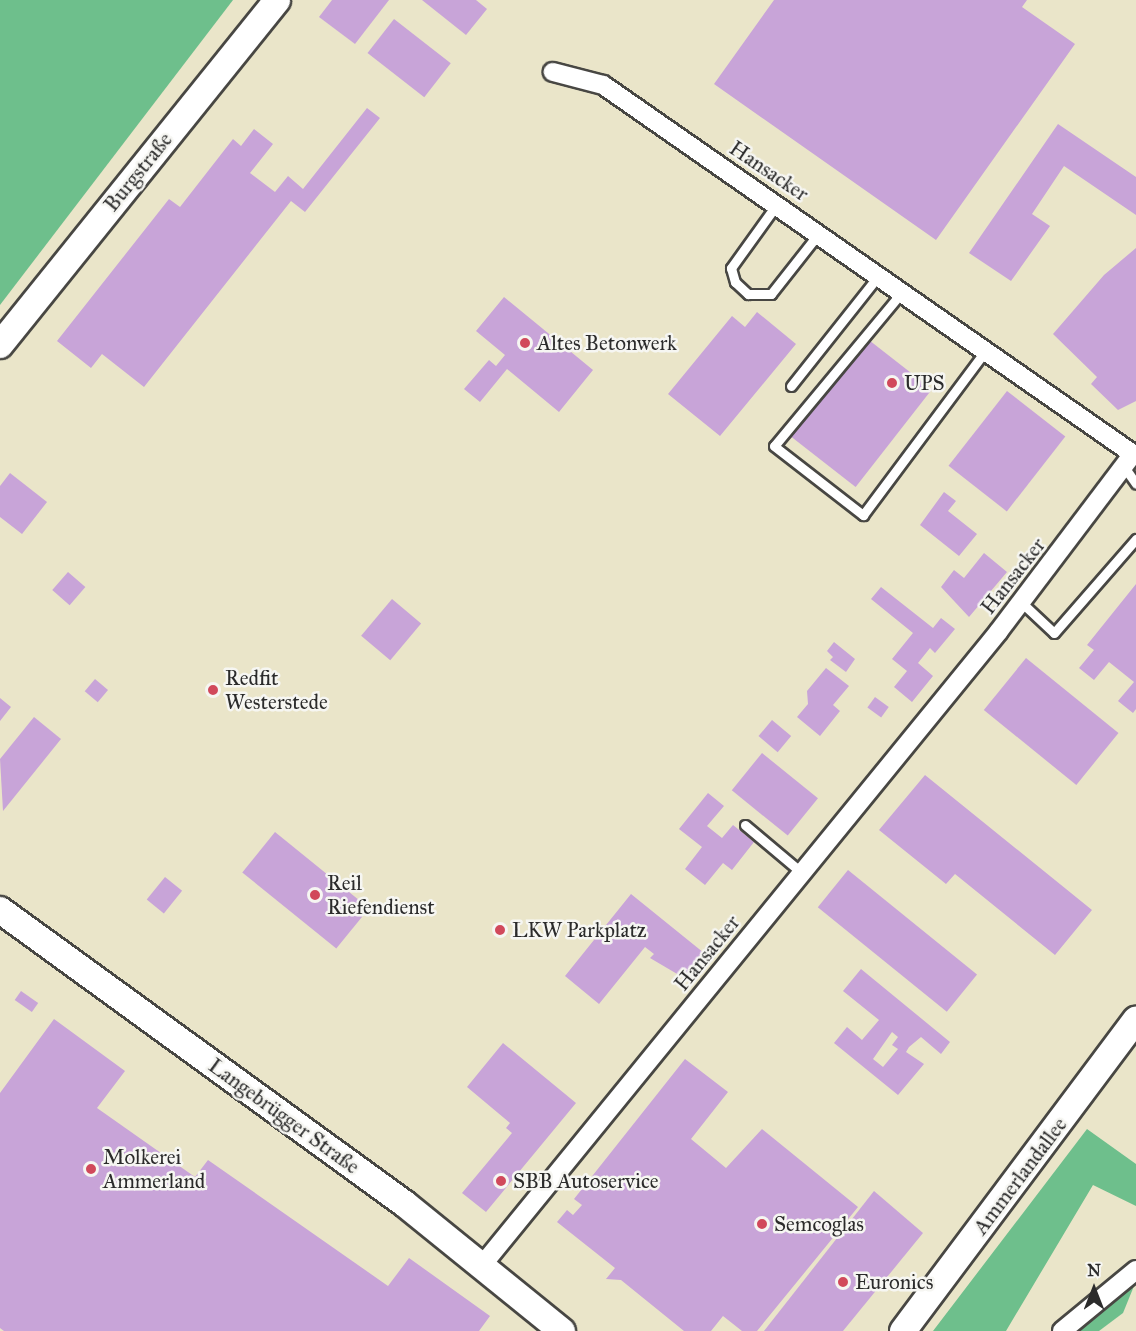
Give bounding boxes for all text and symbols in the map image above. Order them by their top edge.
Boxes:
street label: Burgstraße [99,127,177,217]
street label: Hansacker [725,135,813,207]
place label: Altes Betonwerk [537,330,677,356]
marker: Altes Betonwerk [518,336,532,350]
place label: UPS [904,370,945,396]
marker: UPS [885,376,899,390]
street label: Hansacker [975,533,1051,619]
place label: Redfit Westerstede [225,665,328,715]
marker: Redfit Westerstede [206,683,220,697]
place label: Reil Riefendienst [327,870,435,920]
marker: Reil Riefendienst [308,888,322,902]
street label: Hansacker [669,910,745,996]
place label: LKW Parkplatz [512,917,647,943]
marker: LKW Parkplatz [493,923,507,937]
street label: Langebrügger Straße [204,1053,364,1179]
street label: Ammerlandallee [968,1113,1072,1239]
place label: Molkerei Ammerland [103,1144,205,1194]
marker: Molkerei Ammerland [84,1162,98,1176]
place label: SBB Autoservice [513,1168,659,1194]
marker: SBB Autoservice [494,1174,508,1188]
place label: Semcoglas [774,1211,864,1237]
marker: Semcoglas [755,1217,769,1231]
north arrow [1064,1259,1124,1319]
text: N [1087,1261,1101,1280]
place label: Euronics [855,1269,933,1295]
marker: Euronics [836,1275,850,1289]

